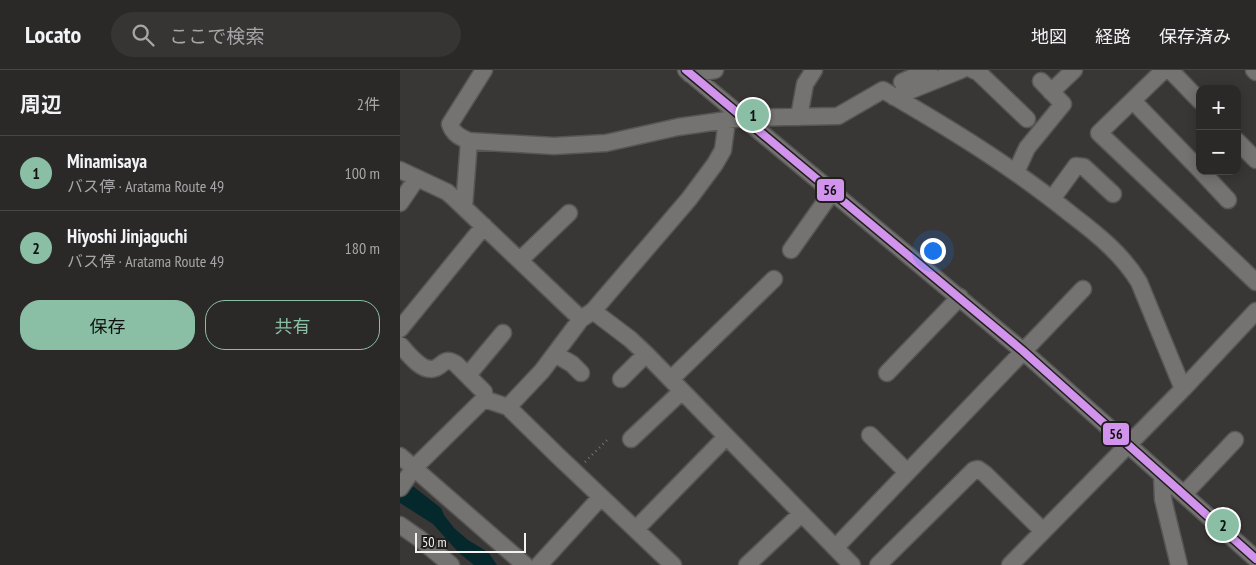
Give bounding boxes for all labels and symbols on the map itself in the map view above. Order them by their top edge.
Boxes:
pin: 1 [737,96,769,134]
line badge: 56 [816,178,845,202]
text: 56 [823,181,837,199]
your location [920,238,946,264]
line badge: 56 [1102,422,1130,446]
text: 56 [1109,425,1123,443]
pin: 2 [1207,506,1239,544]
scale bar [415,530,526,553]

